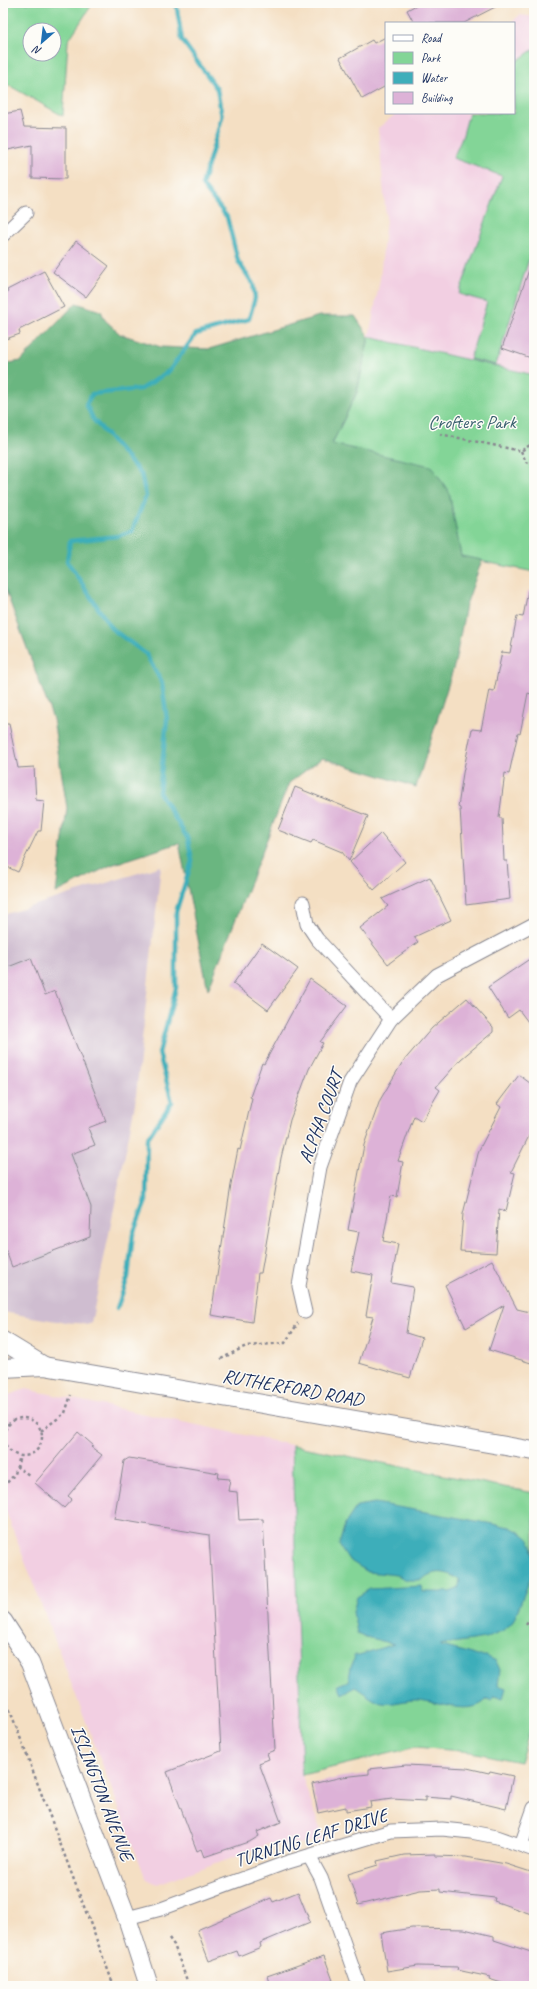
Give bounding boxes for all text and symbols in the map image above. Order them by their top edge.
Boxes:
north arrow [22,22,62,62]
legend [385,22,515,114]
text: Road [421,30,443,46]
text: N [29,42,44,59]
text: Park [421,50,442,66]
text: Water [421,70,449,86]
text: Building [421,90,453,106]
park label: Crofters Park [428,410,517,434]
street label: ALPHA COURT [293,1063,351,1166]
street label: RUTHERFORD ROAD [221,1364,367,1413]
street label: ISLINGTON AVENUE [65,1722,140,1867]
street label: TURNING LEAF DRIVE [232,1803,393,1873]

